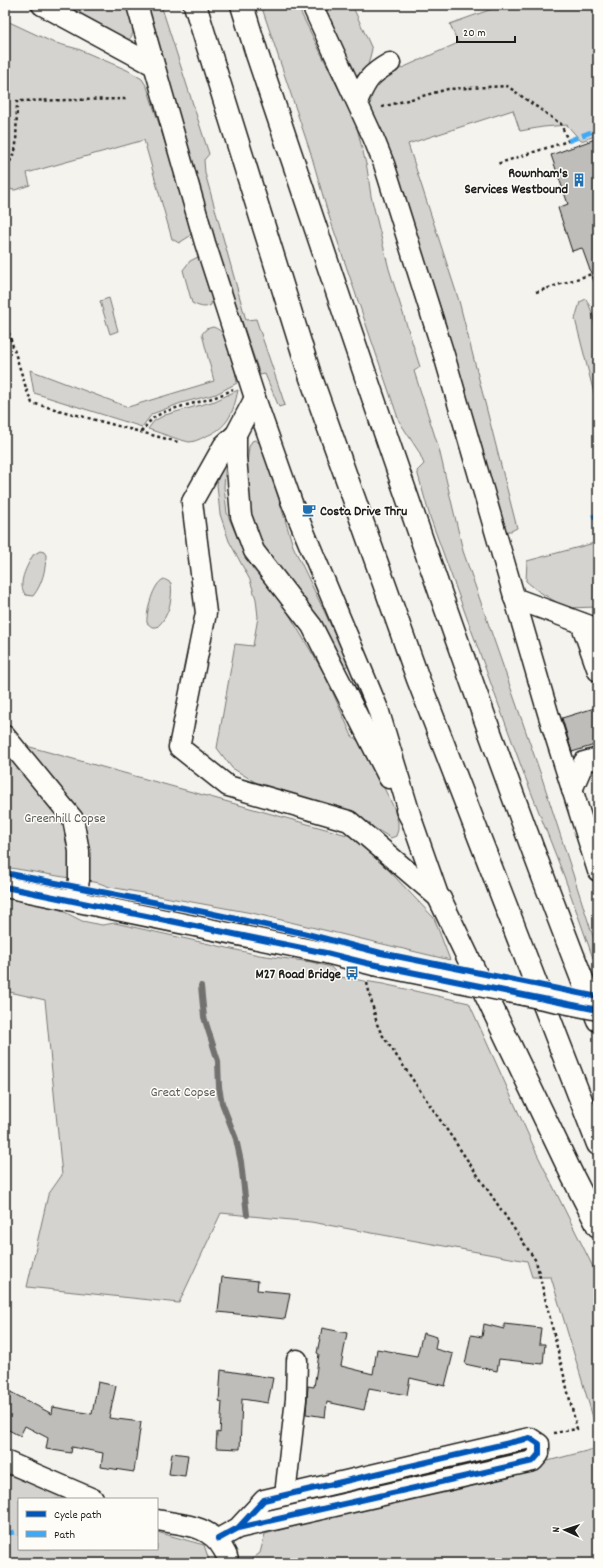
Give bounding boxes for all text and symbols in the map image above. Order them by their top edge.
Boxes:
scale bar [457,18,515,44]
text: 20 m [463,25,486,42]
place label: Rownham's Services Westbound [465,164,568,200]
building icon: Rownham's Services Westbound [571,172,587,188]
cafe icon: Costa Drive Thru [301,502,317,518]
place label: Costa Drive Thru [320,502,407,522]
park label: Greenhill Copse [24,809,106,829]
place label: M27 Road Bridge [255,965,341,985]
bus stop icon: M27 Road Bridge [344,965,360,981]
park label: Great Copse [150,1083,216,1103]
legend [18,1498,158,1550]
text: Cycle path [54,1507,102,1524]
north arrow [545,1510,585,1550]
text: N [549,1526,565,1533]
text: Path [54,1527,75,1544]

